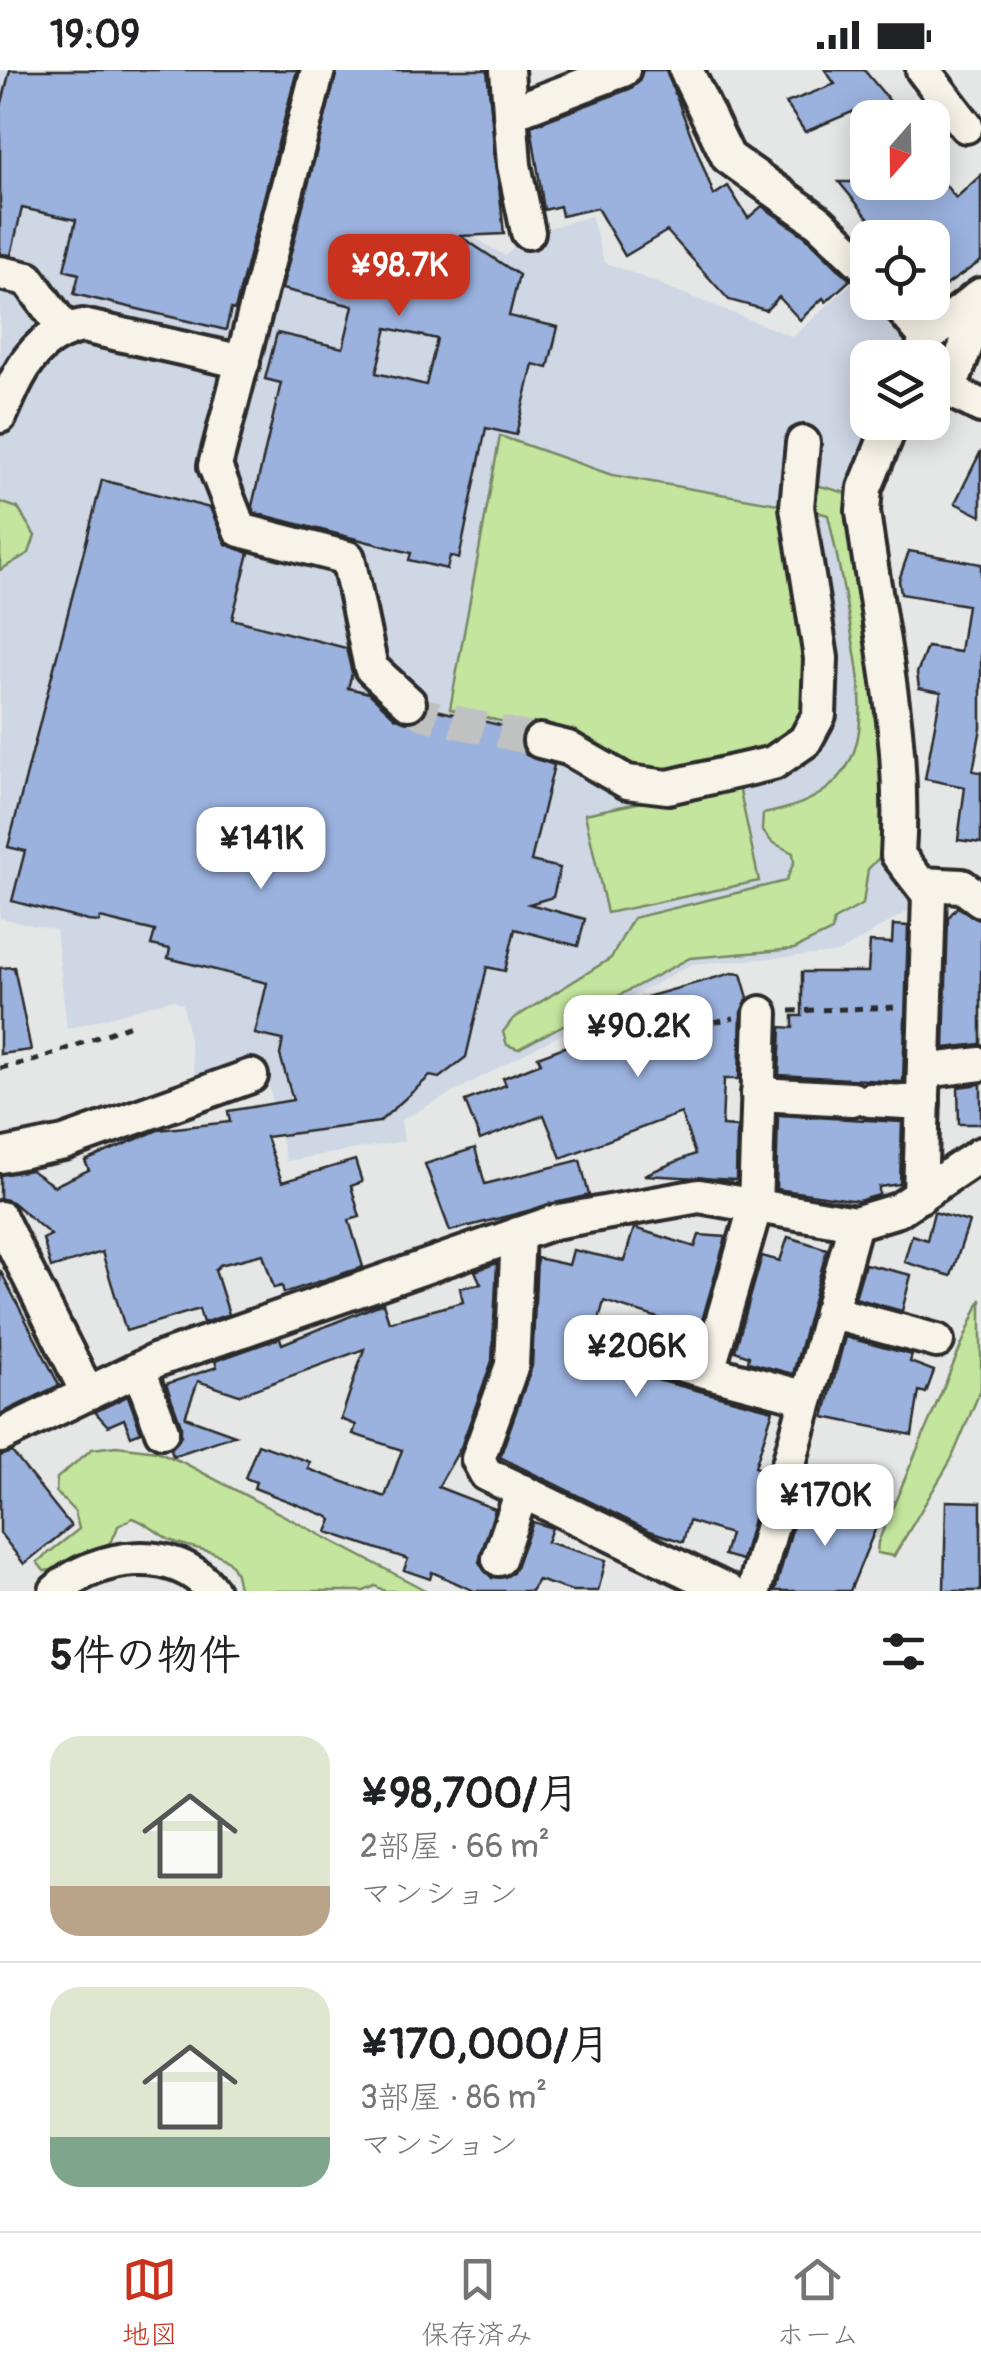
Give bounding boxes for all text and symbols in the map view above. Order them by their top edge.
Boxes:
text: 19:09 [50,11,140,59]
north arrow [850,100,950,200]
map controls [850,100,950,440]
button: locate [850,220,950,320]
pin: ¥98.7K [318,234,480,319]
text: ¥98.7K [350,246,448,286]
button: layers [850,340,950,440]
pin: ¥141K [191,807,331,892]
text: ¥141K [218,819,304,859]
pin: ¥90.2K [557,995,719,1080]
text: ¥90.2K [586,1007,690,1047]
pin: ¥206K [566,1315,706,1400]
text: ¥206K [586,1327,686,1367]
pin: ¥170K [755,1464,895,1549]
text: ¥170K [779,1476,871,1516]
icon: filters [876,1624,931,1679]
text: 5件の物件 [50,1630,241,1682]
text: ¥98,700/月 [360,1768,579,1820]
icon: home [130,1776,250,1896]
text: 2部屋 · 66 m² [360,1827,550,1867]
text: マンション [360,1874,519,1914]
text: ¥170,000/月 [360,2019,610,2071]
icon: home [130,2027,250,2147]
text: 3部屋 · 86 m² [360,2078,547,2118]
text: マンション [360,2125,519,2165]
tab: 地図 [122,2252,178,2353]
tab: 保存済み [421,2252,533,2353]
tab: ホーム [776,2252,859,2353]

